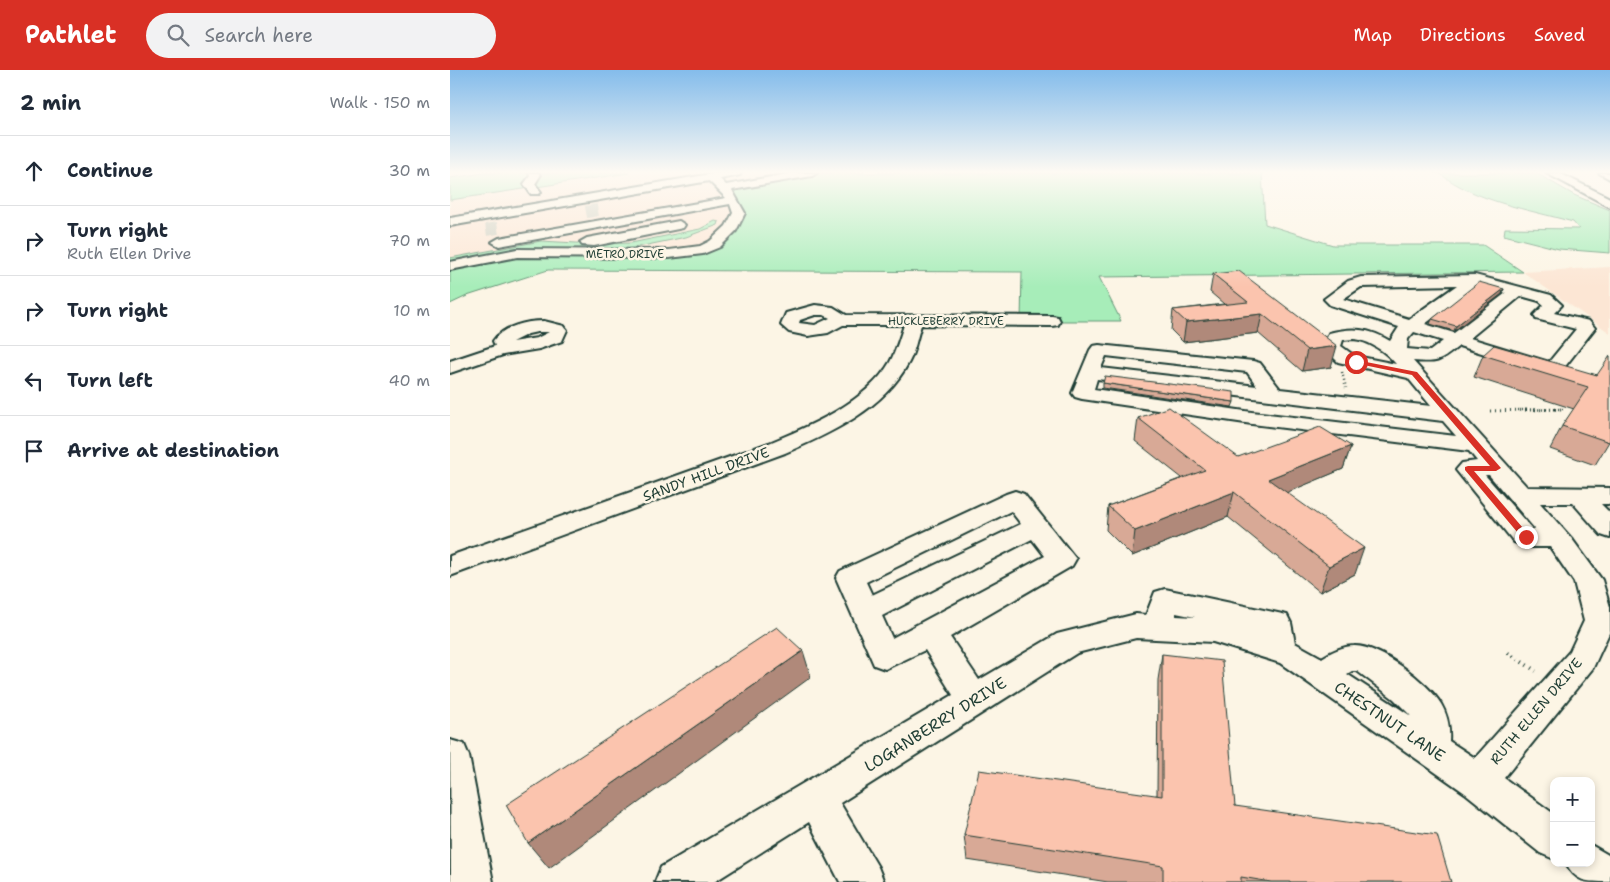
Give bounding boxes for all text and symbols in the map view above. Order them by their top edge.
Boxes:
search box [146,13,496,58]
text: Pathlet [25,19,116,51]
icon: search [164,21,192,49]
text: Search here [204,23,313,48]
text: Map [1354,23,1392,47]
text: Directions [1420,23,1506,47]
text: Saved [1534,23,1585,47]
text: 2 min [20,89,81,117]
text: Walk · 150 m [329,92,430,113]
icon: ahead [20,157,48,185]
text: Continue [67,158,153,183]
text: 30 m [389,160,430,181]
text: Turn right [67,218,168,243]
icon: right [20,227,48,255]
text: 70 m [389,230,430,251]
text: Ruth Ellen Drive [67,243,192,264]
street label: METRO DRIVE [586,247,664,262]
icon: right [20,297,48,325]
text: Turn right [67,298,168,323]
text: 10 m [393,300,430,321]
street label: HUCKLEBERRY DRIVE [888,314,1004,329]
route start [1345,351,1368,374]
icon: left [20,367,48,395]
text: Turn left [67,368,153,393]
text: 40 m [388,370,430,391]
icon: arrive [20,437,48,465]
text: Arrive at destination [67,438,279,463]
street label: SANDY HILL DRIVE [640,443,772,505]
route end [1515,526,1538,549]
street label: RUTH ELLEN DRIVE [1486,654,1586,768]
street label: LOGANBERRY DRIVE [860,672,1010,777]
street label: CHESTNUT LANE [1330,677,1449,766]
map controls [1550,777,1595,867]
button: + [1550,777,1595,822]
button: − [1550,822,1595,867]

